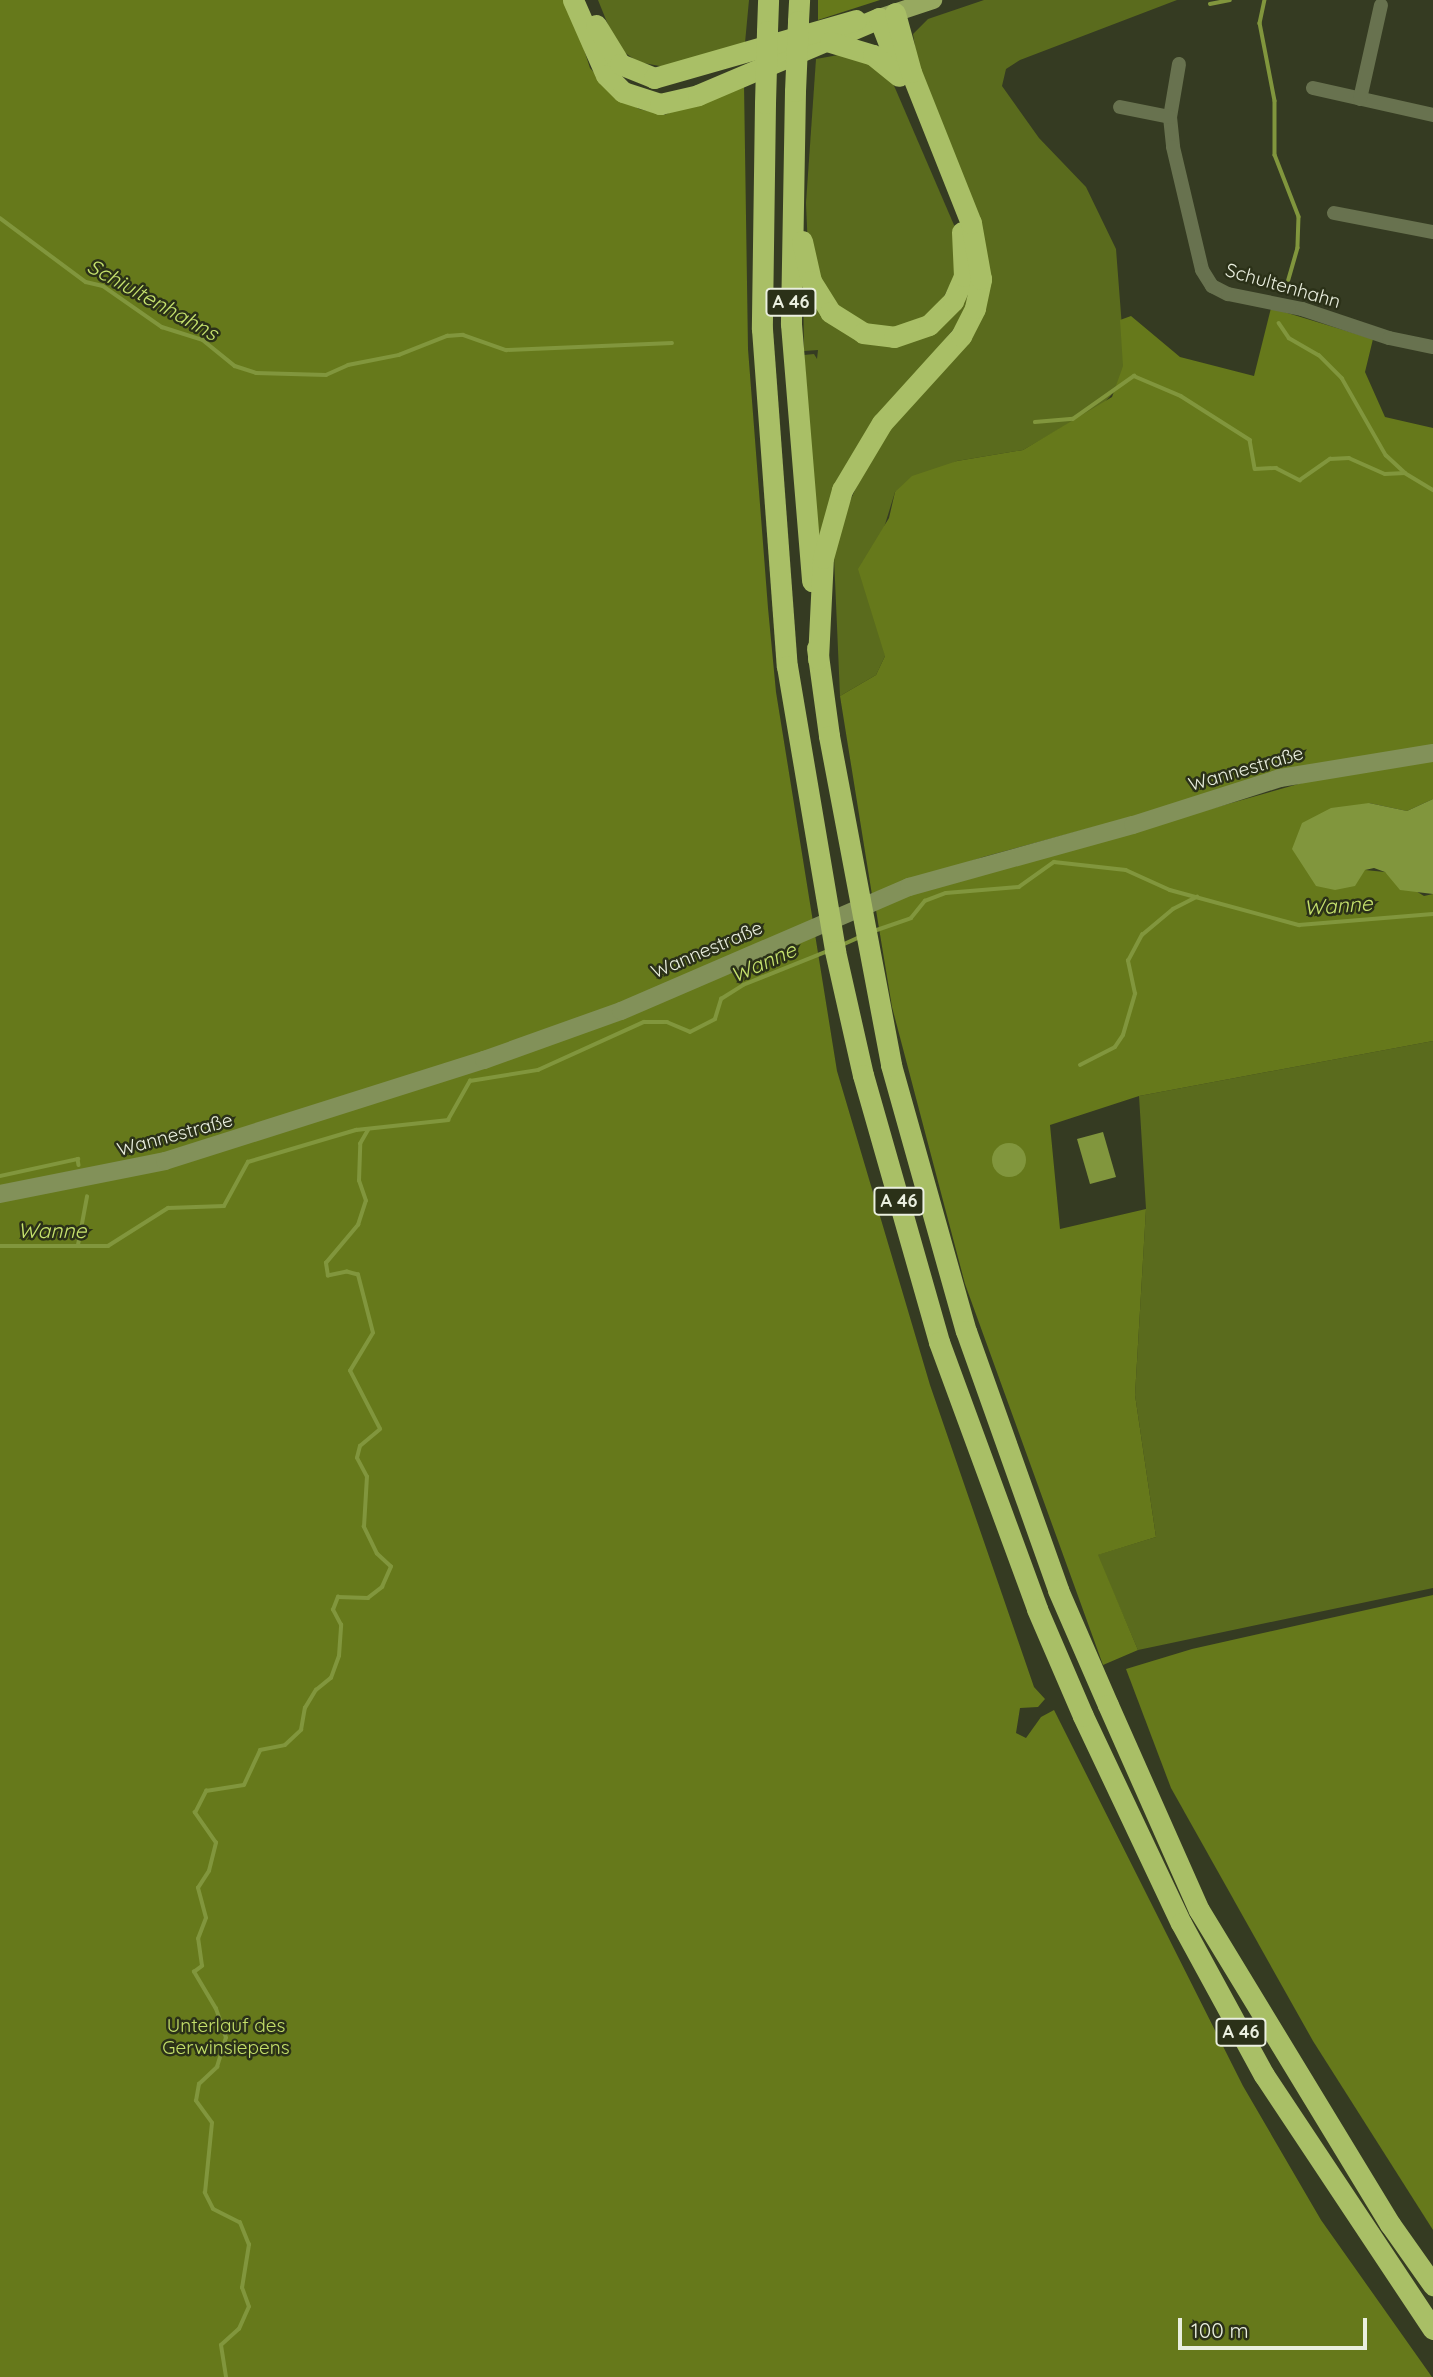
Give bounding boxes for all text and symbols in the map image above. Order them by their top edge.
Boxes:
water label: Schiultenhahns [83,253,223,345]
street label: Schultenhahn [1223,259,1343,313]
road number: A 46 [765,288,817,316]
street label: Wannestraße [1186,742,1306,796]
water label: Wanne [1303,890,1373,920]
street label: Wannestraße [648,916,766,984]
water label: Wanne [726,936,800,988]
street label: Wannestraße [115,1109,235,1161]
road number: A 46 [873,1186,925,1216]
water label: Wanne [18,1217,86,1243]
park label: Unterlauf des Gerwinsiepens [162,2015,290,2059]
road number: A 46 [1215,2018,1267,2046]
scale bar [1181,2304,1370,2348]
text: 100 m [1191,2317,1249,2343]

